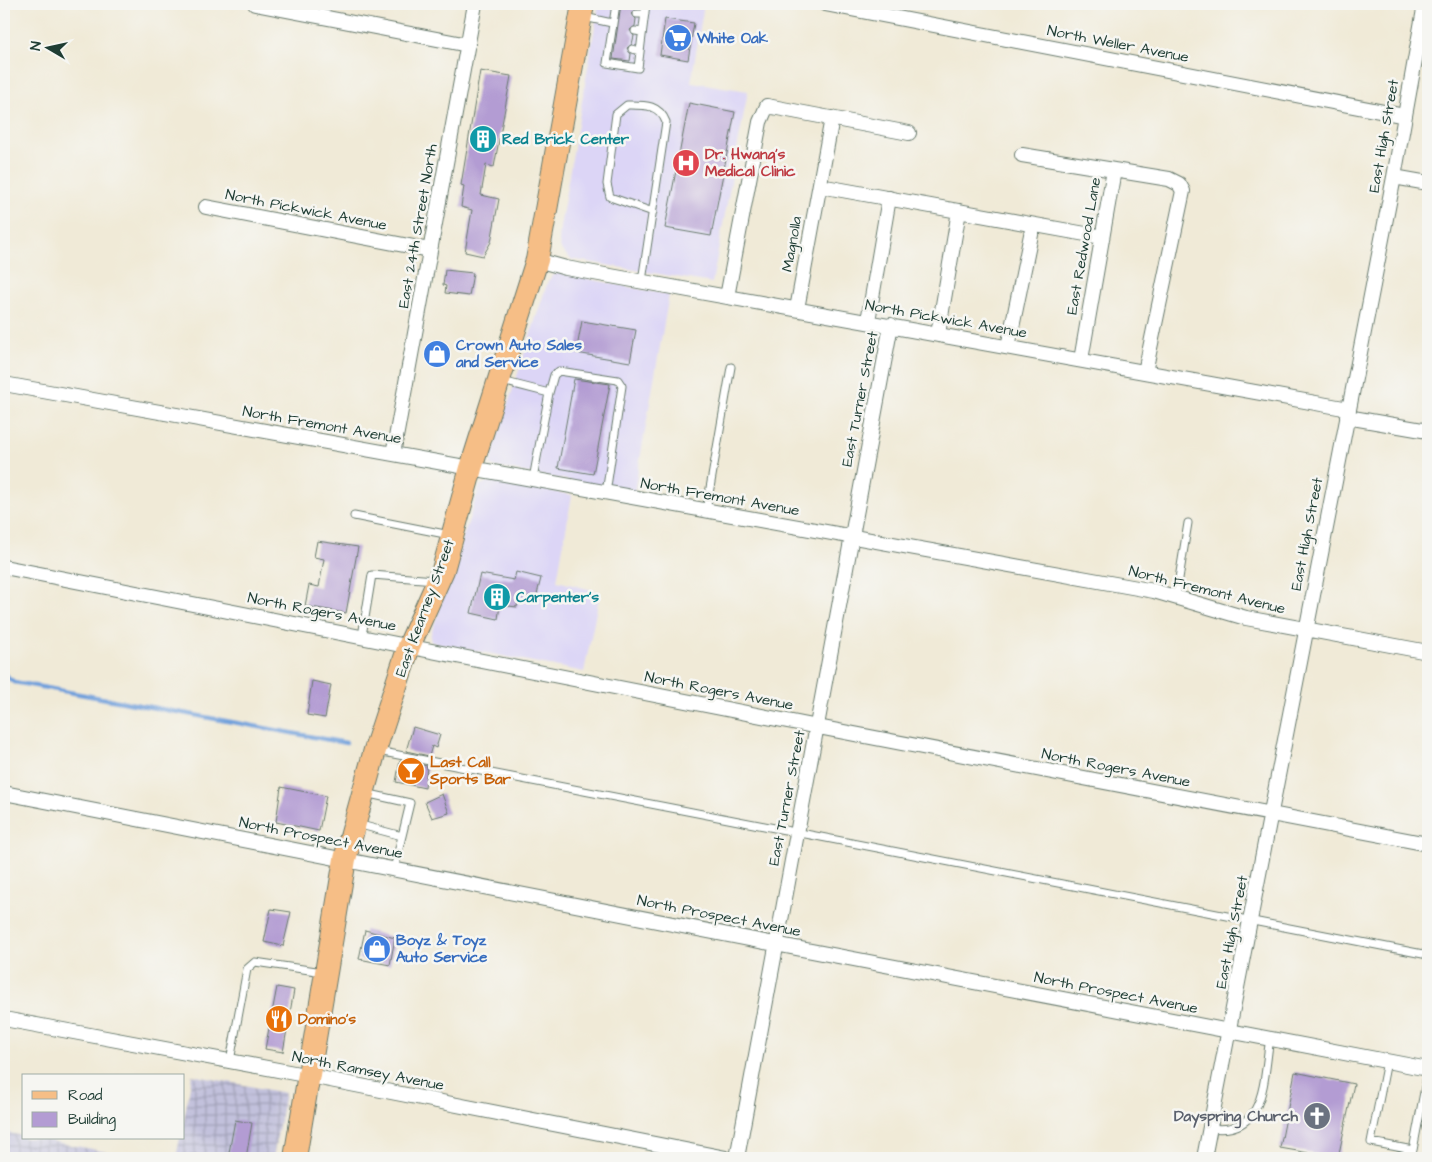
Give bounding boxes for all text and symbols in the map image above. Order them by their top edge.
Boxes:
street label: North Weller Avenue [1045,20,1191,68]
north arrow [22,22,72,72]
supermarket icon: White Oak [663,23,693,53]
place label: White Oak [696,28,769,49]
text: N [26,40,47,52]
street label: East High Street [1364,78,1405,195]
building icon: Red Brick Center [468,124,498,154]
place label: Red Brick Center [502,129,630,150]
street label: East 24th Street North [393,142,443,310]
place label: Dr. Hwang's Medical Clinic [705,144,796,182]
hospital icon: Dr. Hwang's Medical Clinic [671,148,701,178]
street label: East Redwood Lane [1062,176,1106,316]
street label: North Pickwick Avenue [223,184,389,236]
street label: Magnolla [777,214,808,274]
street label: North Pickwick Avenue [863,294,1029,344]
street label: East Turner Street [837,329,883,469]
place label: Crown Auto Sales and Service [455,335,582,373]
shop icon: Crown Auto Sales and Service [422,339,452,369]
street label: North Fremont Avenue [241,401,403,449]
street label: North Fremont Avenue [639,473,801,521]
street label: East High Street [1286,476,1329,593]
street label: East Kearney Street [390,536,461,680]
street label: North Fremont Avenue [1126,560,1288,620]
building icon: Carpenter's [482,582,512,612]
street label: North Rogers Avenue [246,587,398,638]
place label: Carpenter's [516,587,599,608]
street label: North Rogers Avenue [643,666,795,717]
street label: East Turner Street [764,728,810,868]
street label: North Rogers Avenue [1040,743,1192,794]
place label: Last Call Sports Bar [429,752,512,790]
bar icon: Last Call Sports Bar [396,756,426,786]
street label: North Prospect Avenue [237,812,405,864]
street label: East High Street [1211,874,1254,991]
street label: North Prospect Avenue [635,890,803,942]
place label: Boyz & Toyz Auto Service [396,930,487,968]
shop icon: Boyz & Toyz Auto Service [362,934,392,964]
street label: North Prospect Avenue [1032,967,1200,1019]
restaurant icon: Domino's [264,1004,294,1034]
place label: Domino's [298,1009,356,1030]
street label: North Ramsey Avenue [290,1046,446,1097]
legend [22,1074,185,1140]
text: Road [68,1085,103,1106]
church icon: Dayspring Church [1302,1101,1332,1131]
place label: Dayspring Church [1174,1106,1299,1129]
text: Building [68,1109,116,1131]

